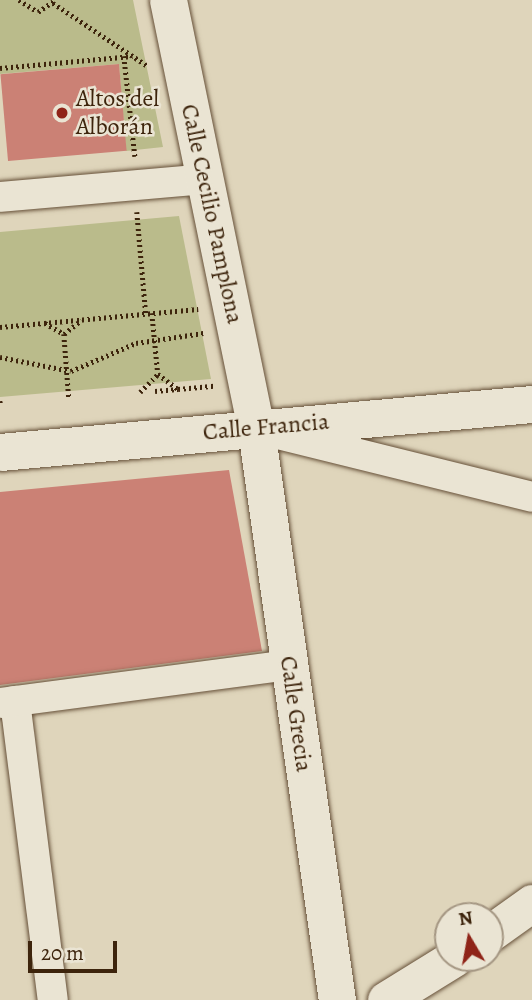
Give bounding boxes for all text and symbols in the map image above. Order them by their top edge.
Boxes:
place label: Altos del Alborán [76,85,159,141]
street label: Calle Cecilio Pamplona [175,102,249,326]
marker: Altos del Alborán [54,105,70,121]
street label: Calle Francia [202,407,330,447]
street label: Calle Grecia [274,654,318,774]
north arrow [434,902,504,972]
text: N [457,904,475,932]
scale bar [32,926,121,970]
text: 20 m [41,939,84,967]

